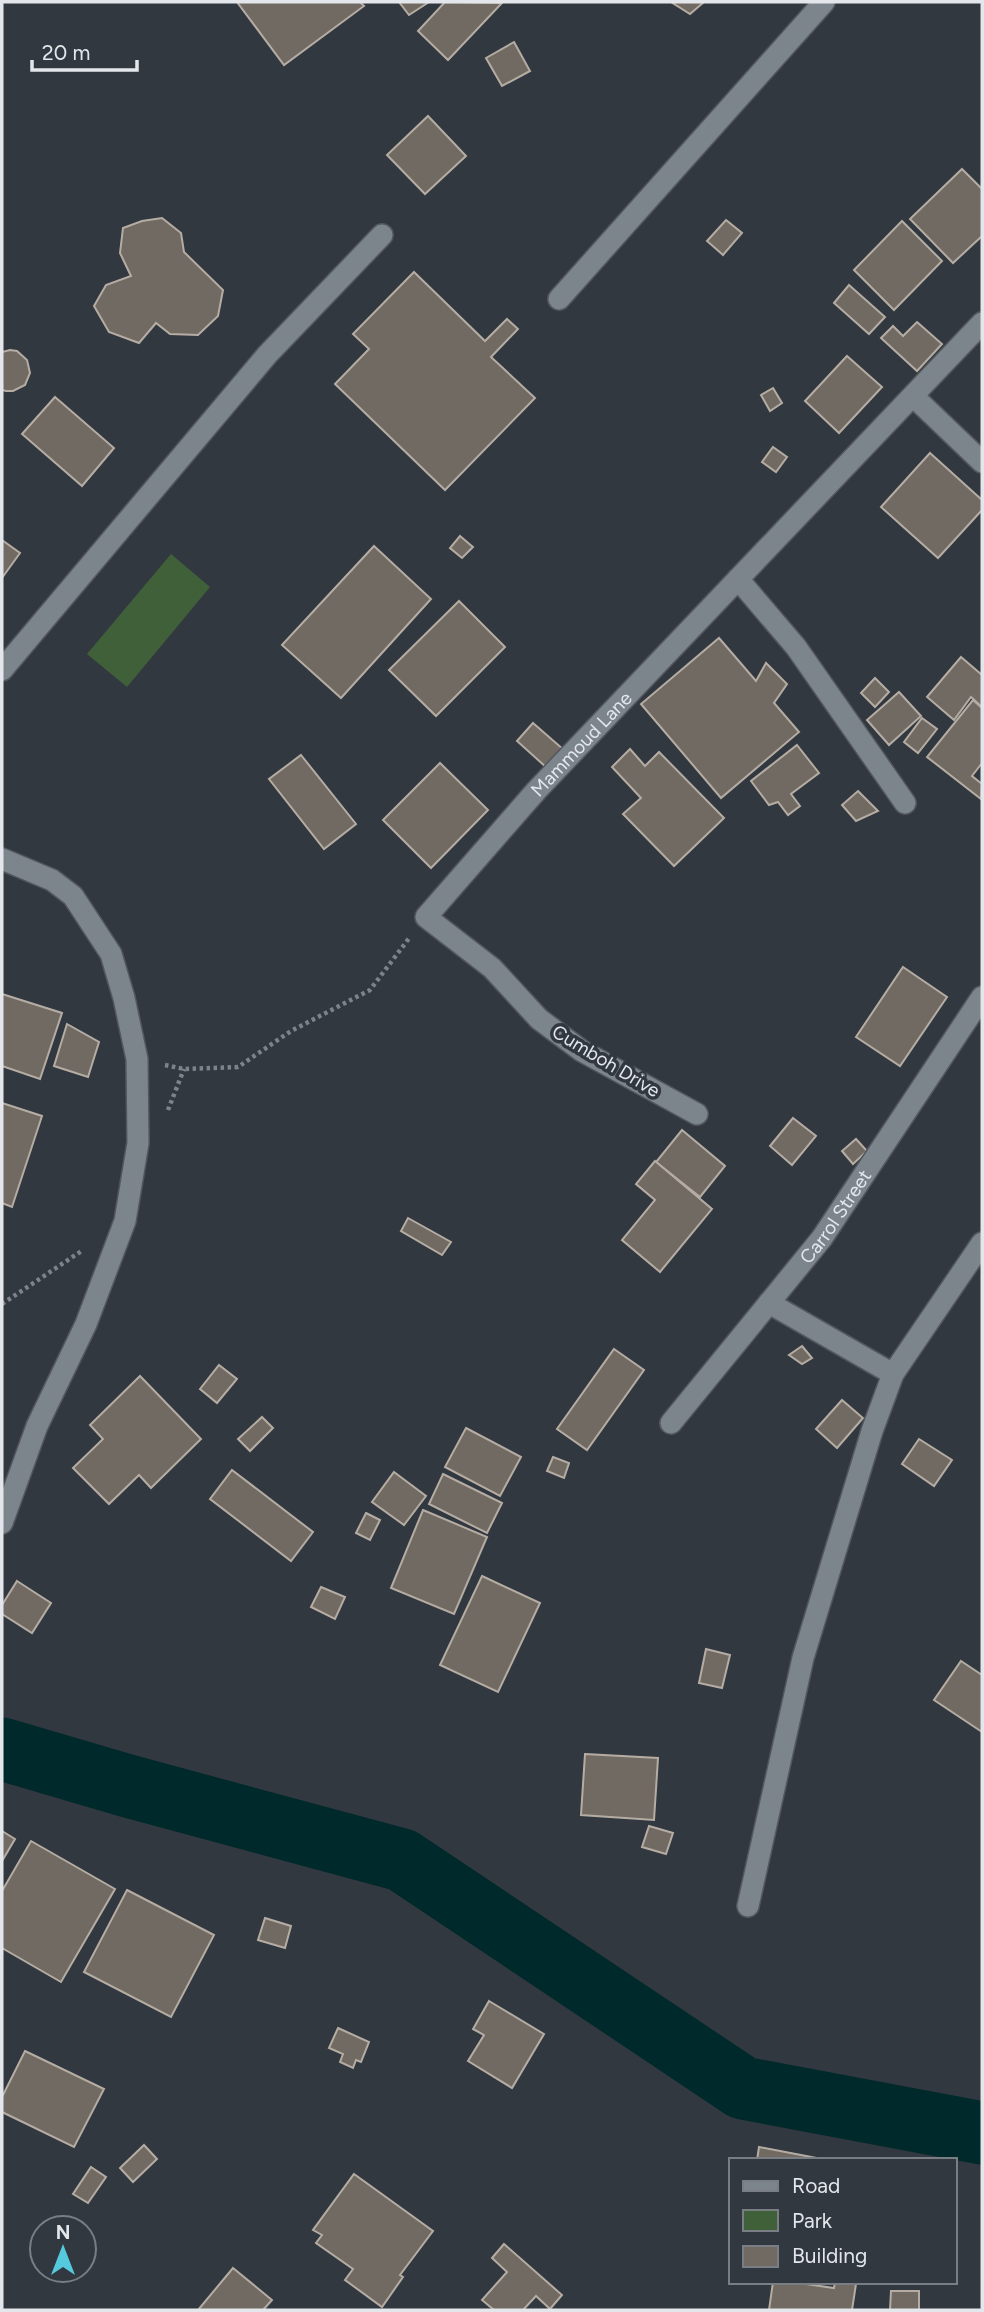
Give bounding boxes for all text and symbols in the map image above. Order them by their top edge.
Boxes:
scale bar [32,28,136,72]
text: 20 m [42,40,90,65]
street label: Mammoud Lane [526,687,636,801]
street label: Cumboh Drive [548,1020,664,1102]
street label: Carrol Street [794,1165,876,1268]
legend [729,2158,956,2284]
text: Road [792,2173,840,2198]
text: Park [792,2208,833,2233]
north arrow [28,2214,98,2284]
text: N [56,2221,70,2244]
text: Building [792,2243,867,2268]

